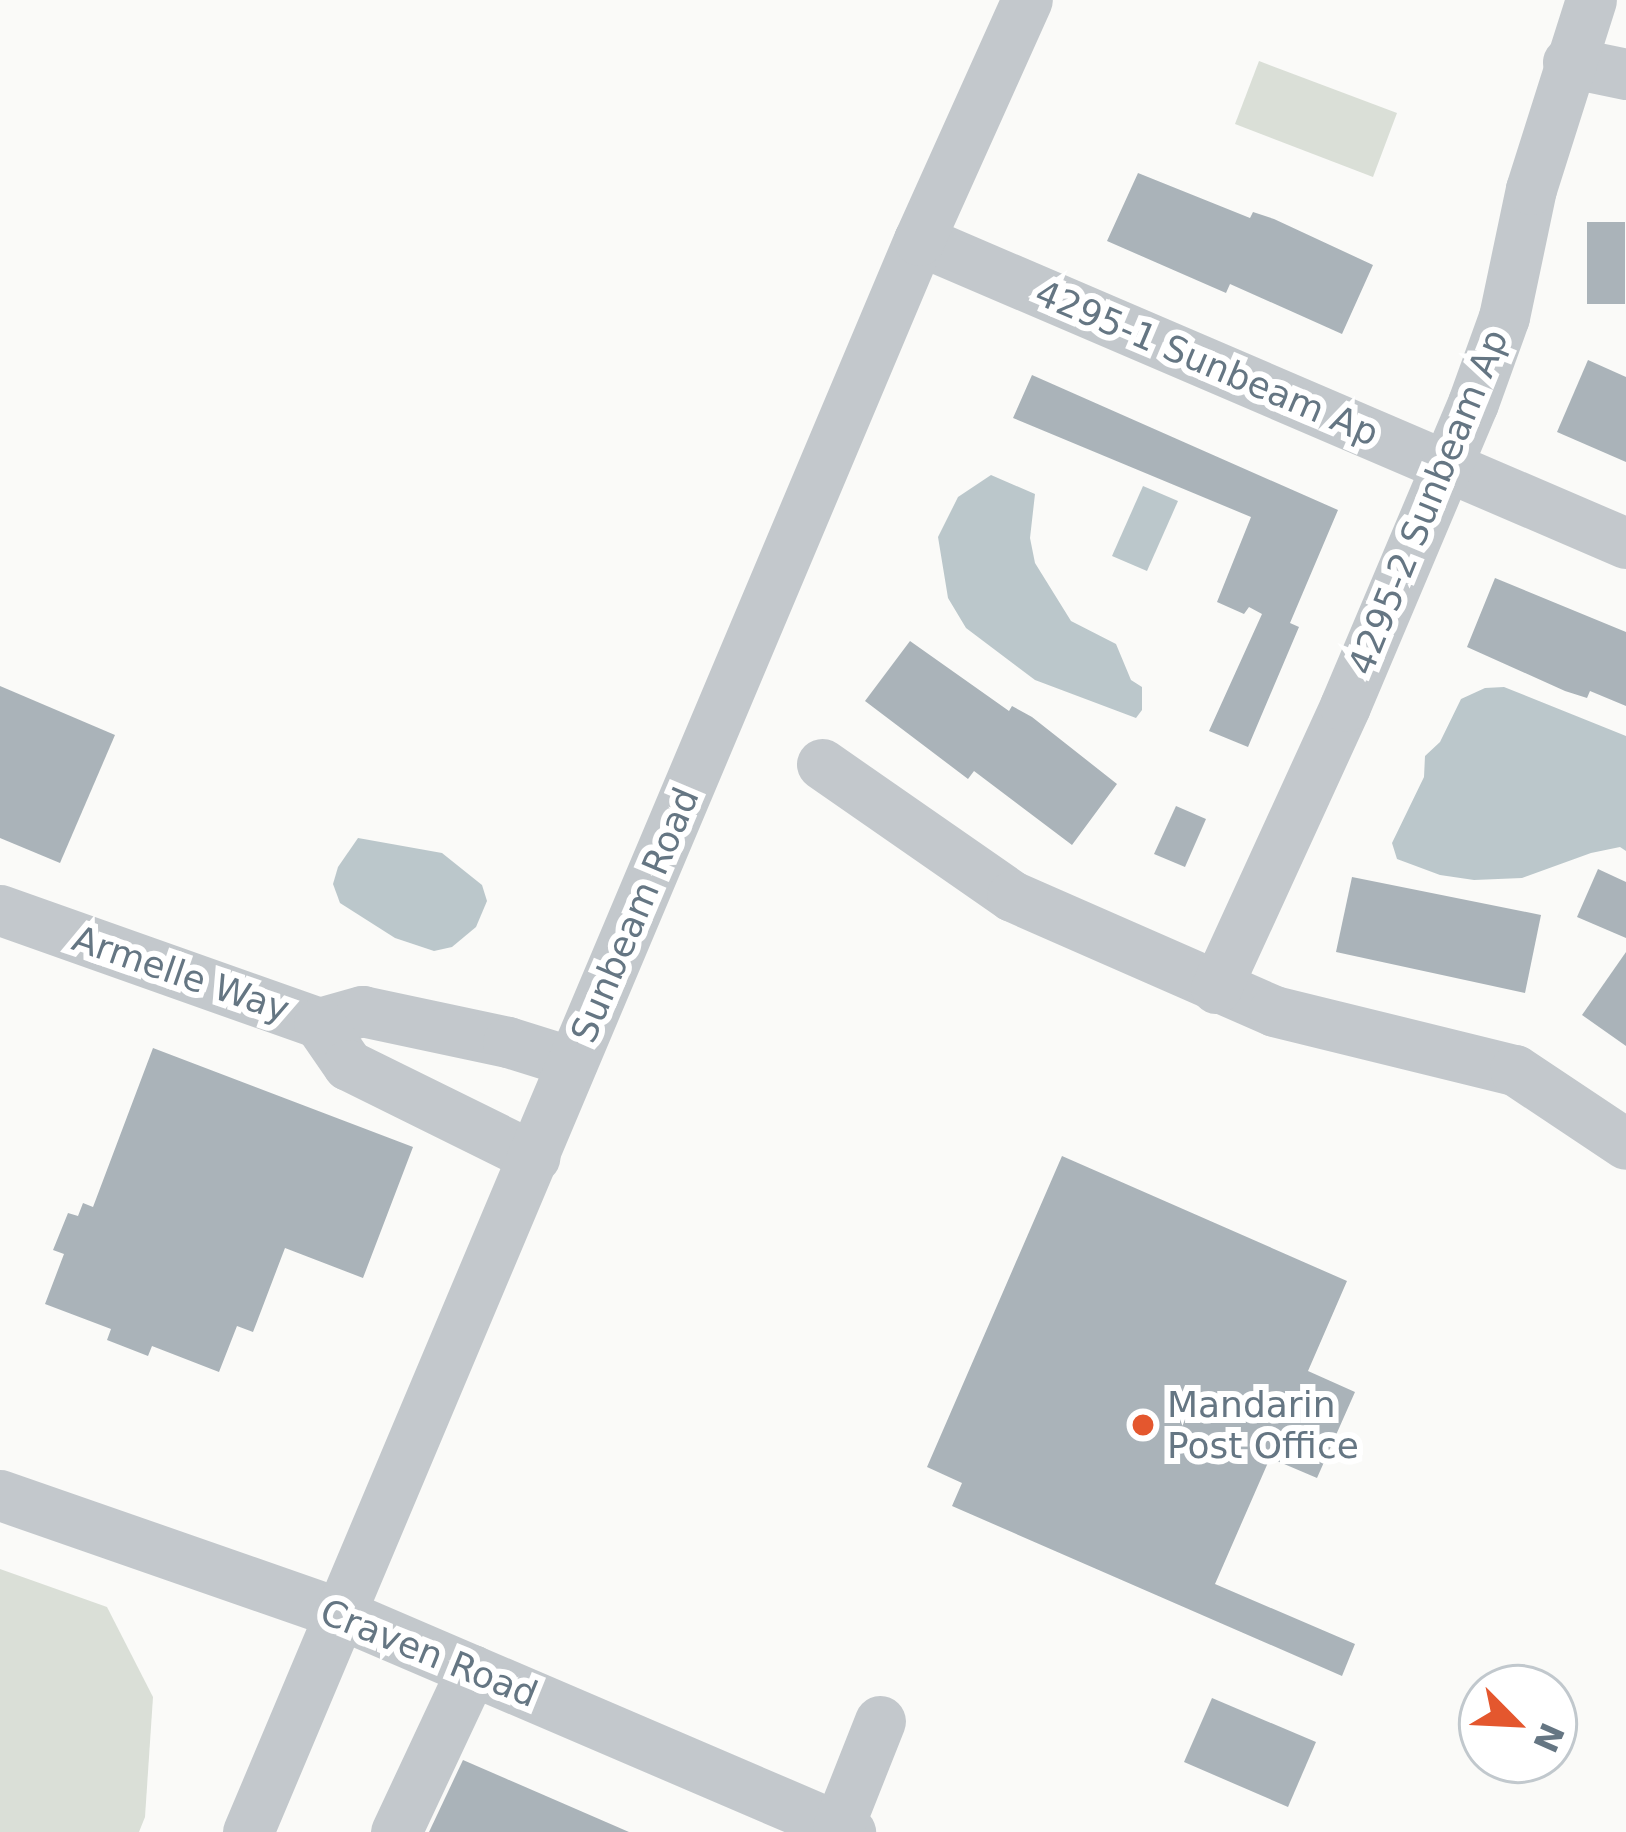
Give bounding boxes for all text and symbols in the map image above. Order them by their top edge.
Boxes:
street label: 4295-1 Sunbeam Ap [1029,271,1385,455]
street label: 4295-2 Sunbeam Ap [1339,323,1517,681]
street label: Sunbeam Road [562,781,708,1049]
street label: Armelle Way [67,917,295,1031]
place label: Mandarin Post Office [1167,1382,1359,1467]
marker: Mandarin Post Office [1130,1412,1156,1438]
street label: Craven Road [314,1590,544,1716]
north arrow [1458,1664,1578,1784]
text: N [1525,1717,1572,1758]

